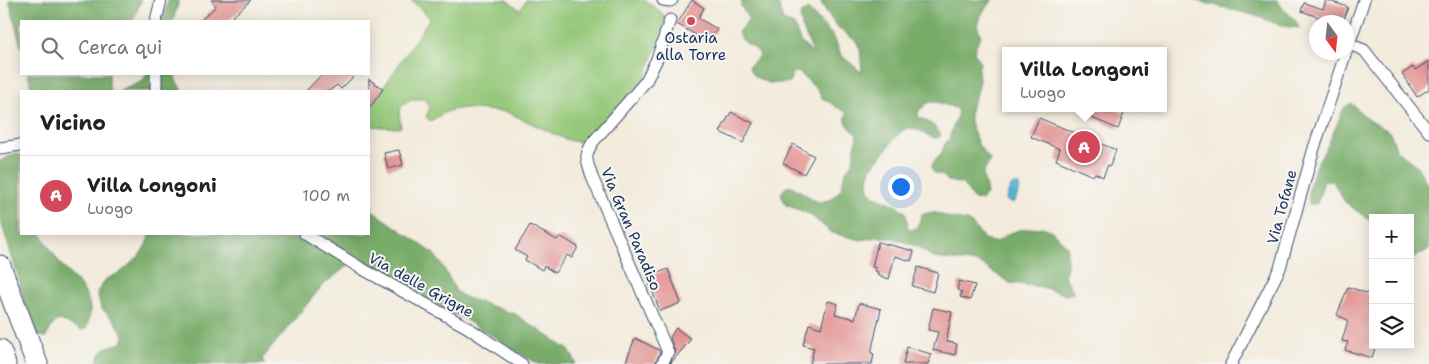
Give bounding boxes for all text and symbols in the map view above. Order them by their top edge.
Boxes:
marker: Ostaria alla Torre [685,15,697,27]
north arrow [1309,15,1354,60]
search box [20,20,370,75]
place label: Ostaria alla Torre [656,28,726,65]
icon: search [38,34,66,62]
text: Cerca qui [78,35,162,60]
popup [1002,47,1167,112]
text: Villa Longoni [1020,57,1149,82]
text: Luogo [1020,82,1066,103]
text: Vicino [40,109,106,137]
pin: A [1068,128,1100,166]
street label: Via Gran Paradiso [596,164,666,294]
street label: Via Tofane [1262,167,1302,247]
text: Villa Longoni [87,173,217,198]
your location [888,174,914,200]
text: A [50,185,62,206]
text: 100 m [302,185,350,206]
text: Luogo [87,198,133,219]
map controls [1369,214,1414,349]
button: + [1369,214,1414,259]
street label: Via delle Grigne [365,248,477,322]
button: − [1369,259,1414,304]
button: layers [1369,304,1414,349]

